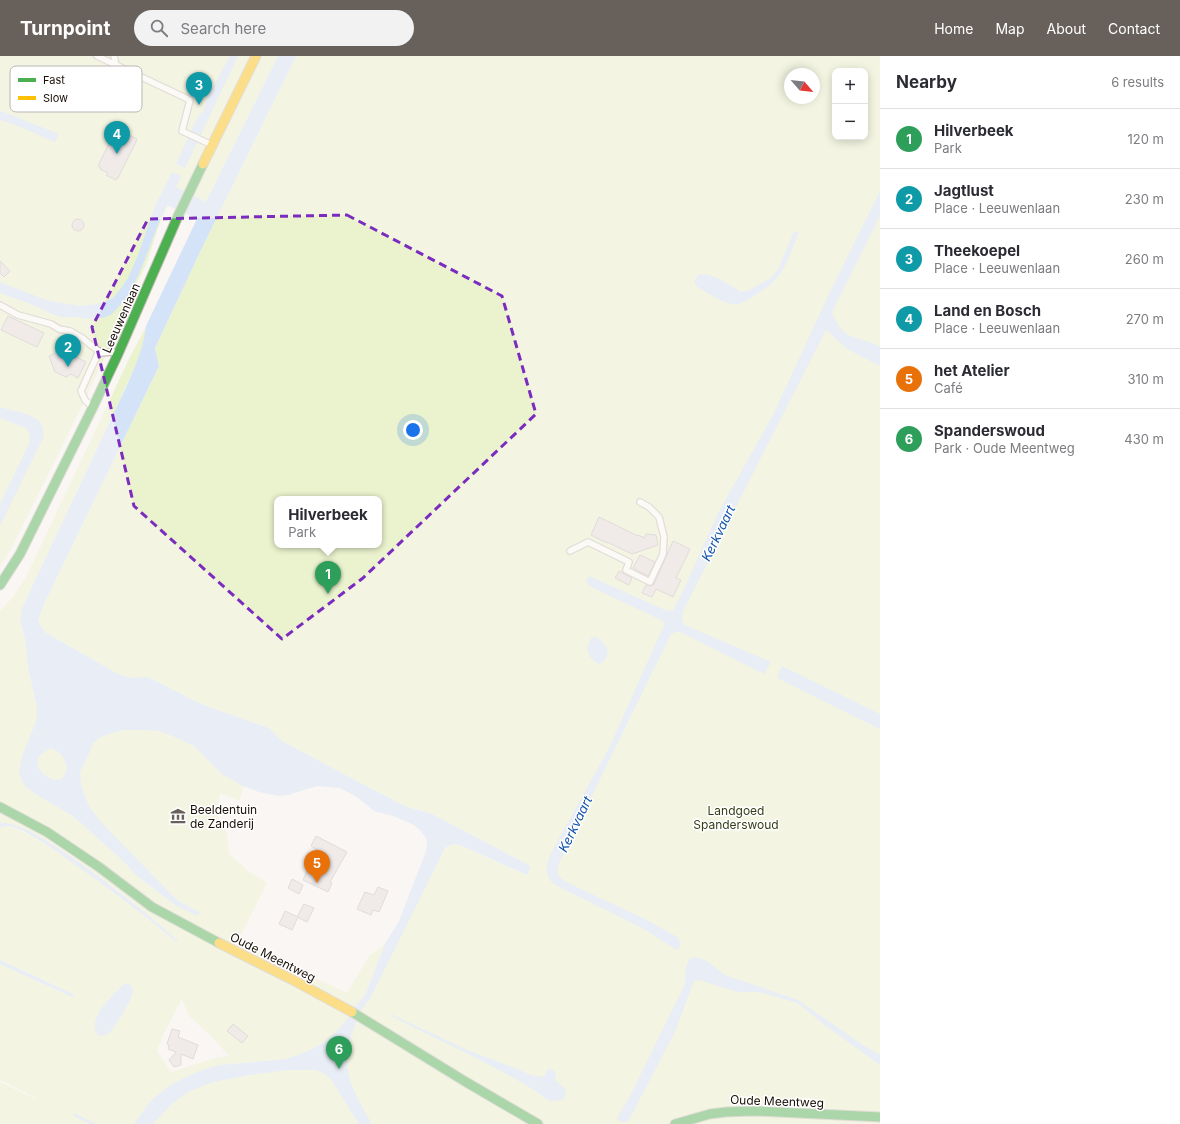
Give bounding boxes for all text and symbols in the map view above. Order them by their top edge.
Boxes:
search box [134,10,414,46]
text: Turnpoint [20,17,110,40]
icon: search [148,17,170,39]
text: Search here [180,19,266,38]
text: Home [934,20,973,37]
text: Map [995,20,1025,37]
text: About [1047,20,1086,37]
text: Contact [1108,20,1160,37]
legend [10,66,142,112]
north arrow [784,68,820,104]
map controls [832,68,868,140]
button: + [832,68,868,104]
pin: 3 [186,72,212,105]
text: Nearby [896,72,957,92]
text: Fast [43,73,65,87]
text: 6 results [1111,74,1164,90]
text: Slow [43,91,68,105]
button: − [832,104,868,140]
pin: 4 [104,121,130,154]
text: Hilverbeek [934,121,1014,140]
text: 1 [906,131,912,147]
text: 120 m [1128,131,1164,147]
text: Park [934,140,962,156]
text: Jagtlust [934,181,994,200]
text: 2 [905,191,913,207]
text: 230 m [1125,191,1164,207]
text: Place · Leeuwenlaan [934,200,1060,216]
text: Theekoepel [934,241,1020,260]
text: 3 [905,251,913,267]
text: 260 m [1125,251,1164,267]
text: Place · Leeuwenlaan [934,260,1060,276]
street label: Leeuwenlaan [99,281,143,355]
text: Land en Bosch [934,301,1041,320]
text: 4 [905,311,913,327]
text: 270 m [1126,311,1164,327]
text: Place · Leeuwenlaan [934,320,1060,336]
pin: 2 [55,334,81,367]
text: het Atelier [934,361,1010,380]
text: 5 [905,371,913,387]
text: 310 m [1127,371,1164,387]
text: Café [934,380,963,396]
your location [403,420,423,440]
text: Spanderswoud [934,421,1045,440]
text: 6 [905,431,913,447]
text: 430 m [1124,431,1164,447]
text: Park · Oude Meentweg [934,440,1075,456]
popup [274,496,382,548]
water label: Kerkvaart [698,502,739,564]
text: Hilverbeek [288,505,368,524]
text: Park [288,524,316,540]
pin: 1 [315,561,341,594]
water label: Kerkvaart [555,793,596,855]
place label: Beeldentuin de Zanderij [190,802,257,831]
park label: Landgoed Spanderswoud [693,803,779,832]
museum icon: Beeldentuin de Zanderij [169,807,187,825]
pin: 5 [304,850,330,883]
street label: Oude Meentweg [228,929,318,985]
pin: 6 [326,1036,352,1069]
street label: Oude Meentweg [730,1092,824,1110]

